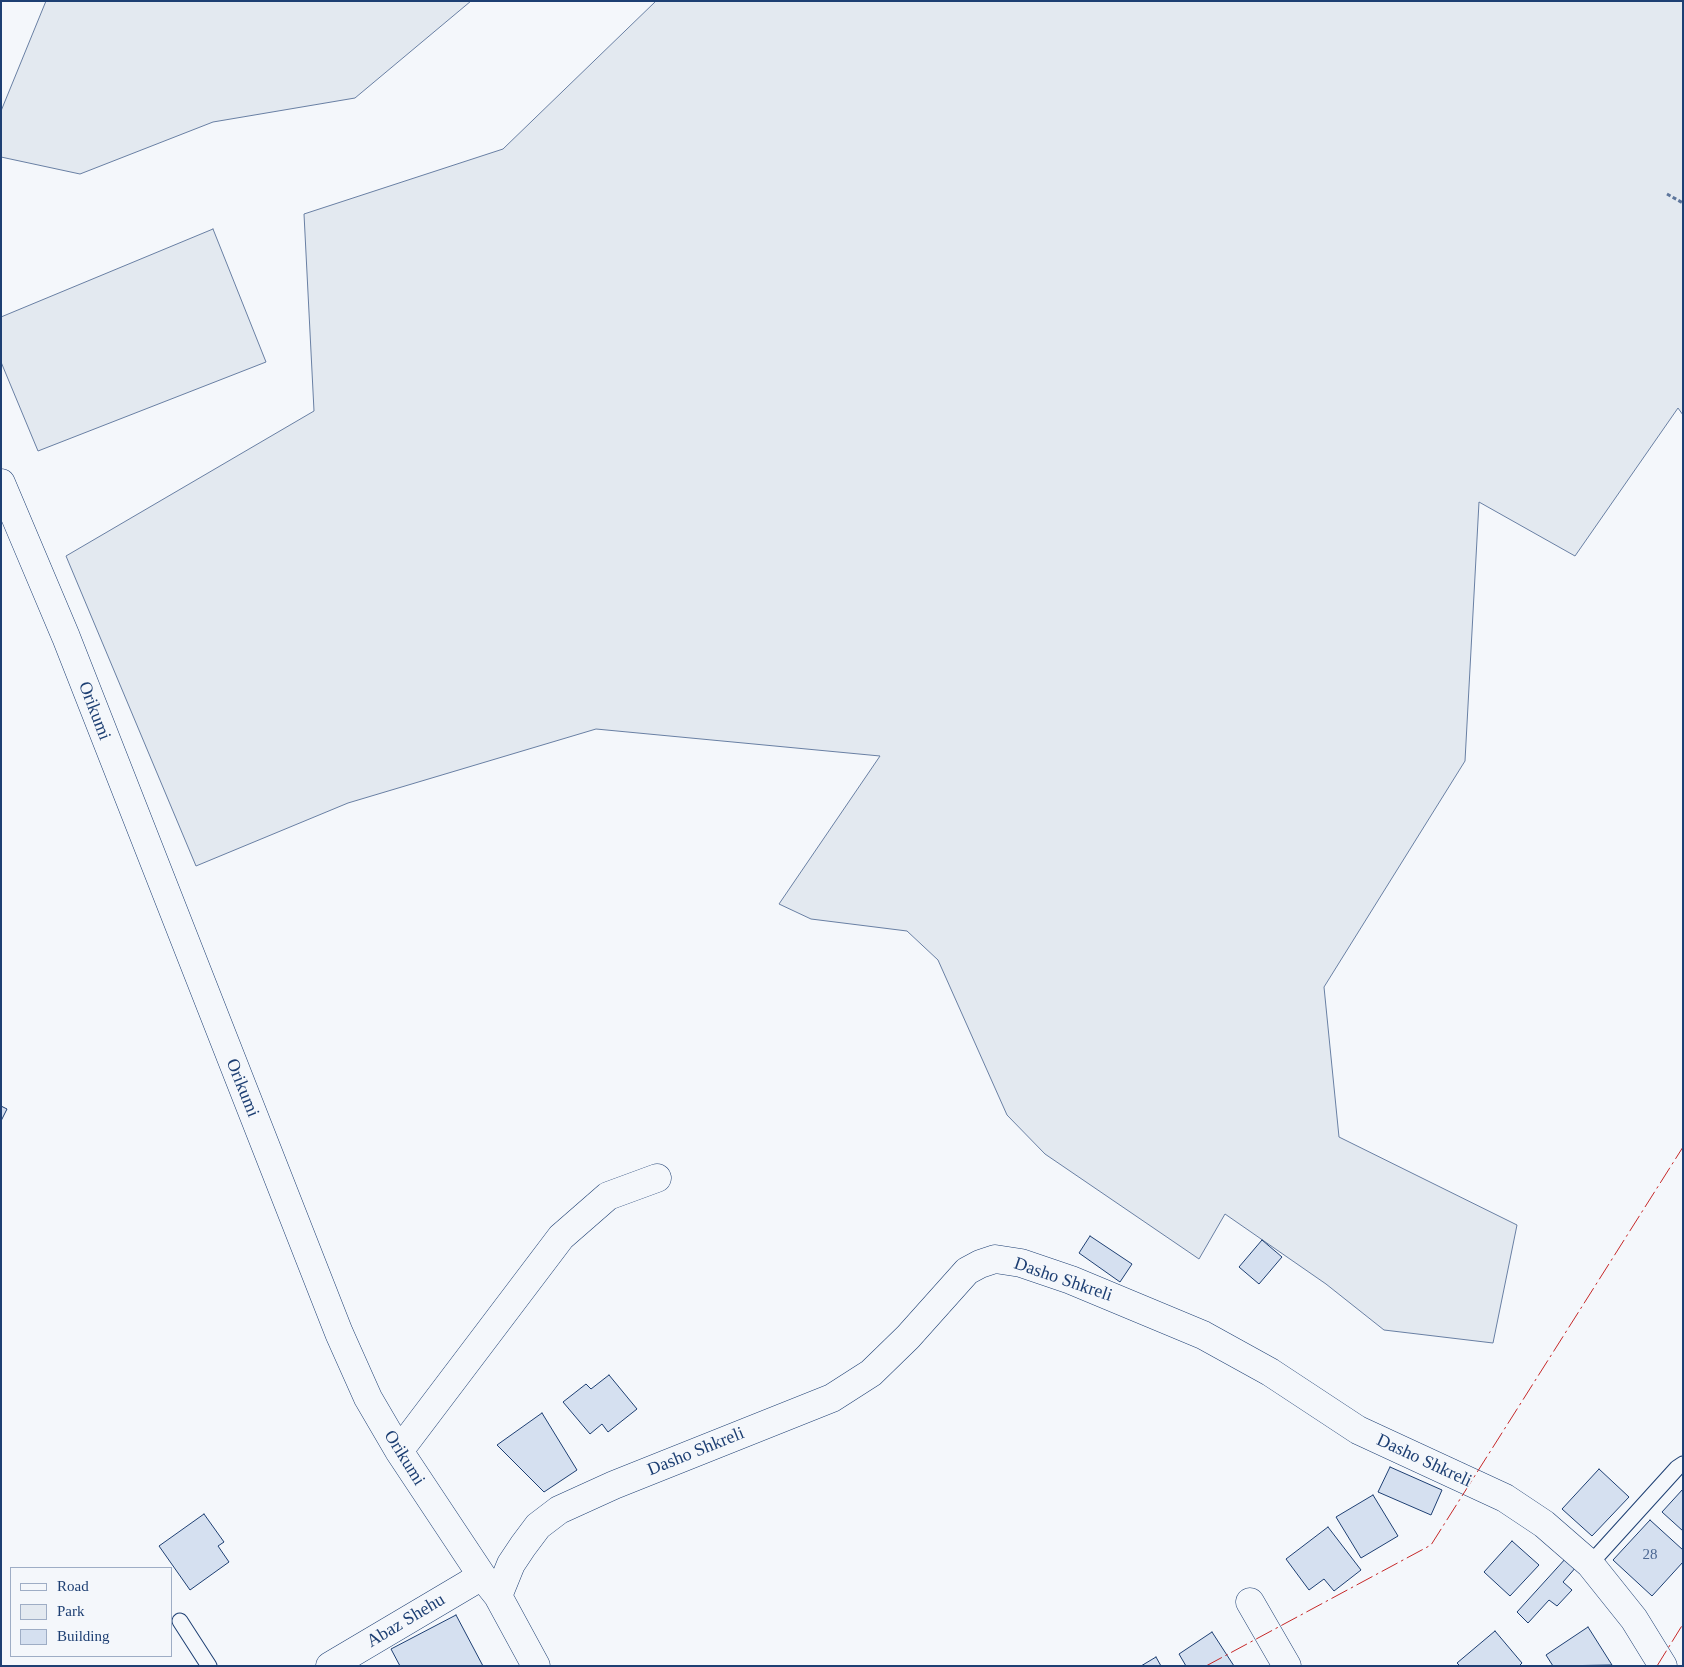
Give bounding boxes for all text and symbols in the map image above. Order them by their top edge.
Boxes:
street label: Orikumi [73,679,115,743]
street label: Orikumi [221,1056,263,1120]
street label: Dasho Shkreli [1011,1253,1115,1307]
street label: Dasho Shkreli [644,1423,748,1481]
street label: Orikumi [379,1426,429,1490]
street label: Dasho Shkreli [1373,1430,1475,1492]
house number: 28 [1642,1546,1658,1564]
legend [10,1567,172,1657]
text: Road [57,1578,89,1594]
street label: Abaz Shehu [363,1589,449,1653]
text: Park [57,1603,85,1619]
text: Building [57,1628,110,1644]

